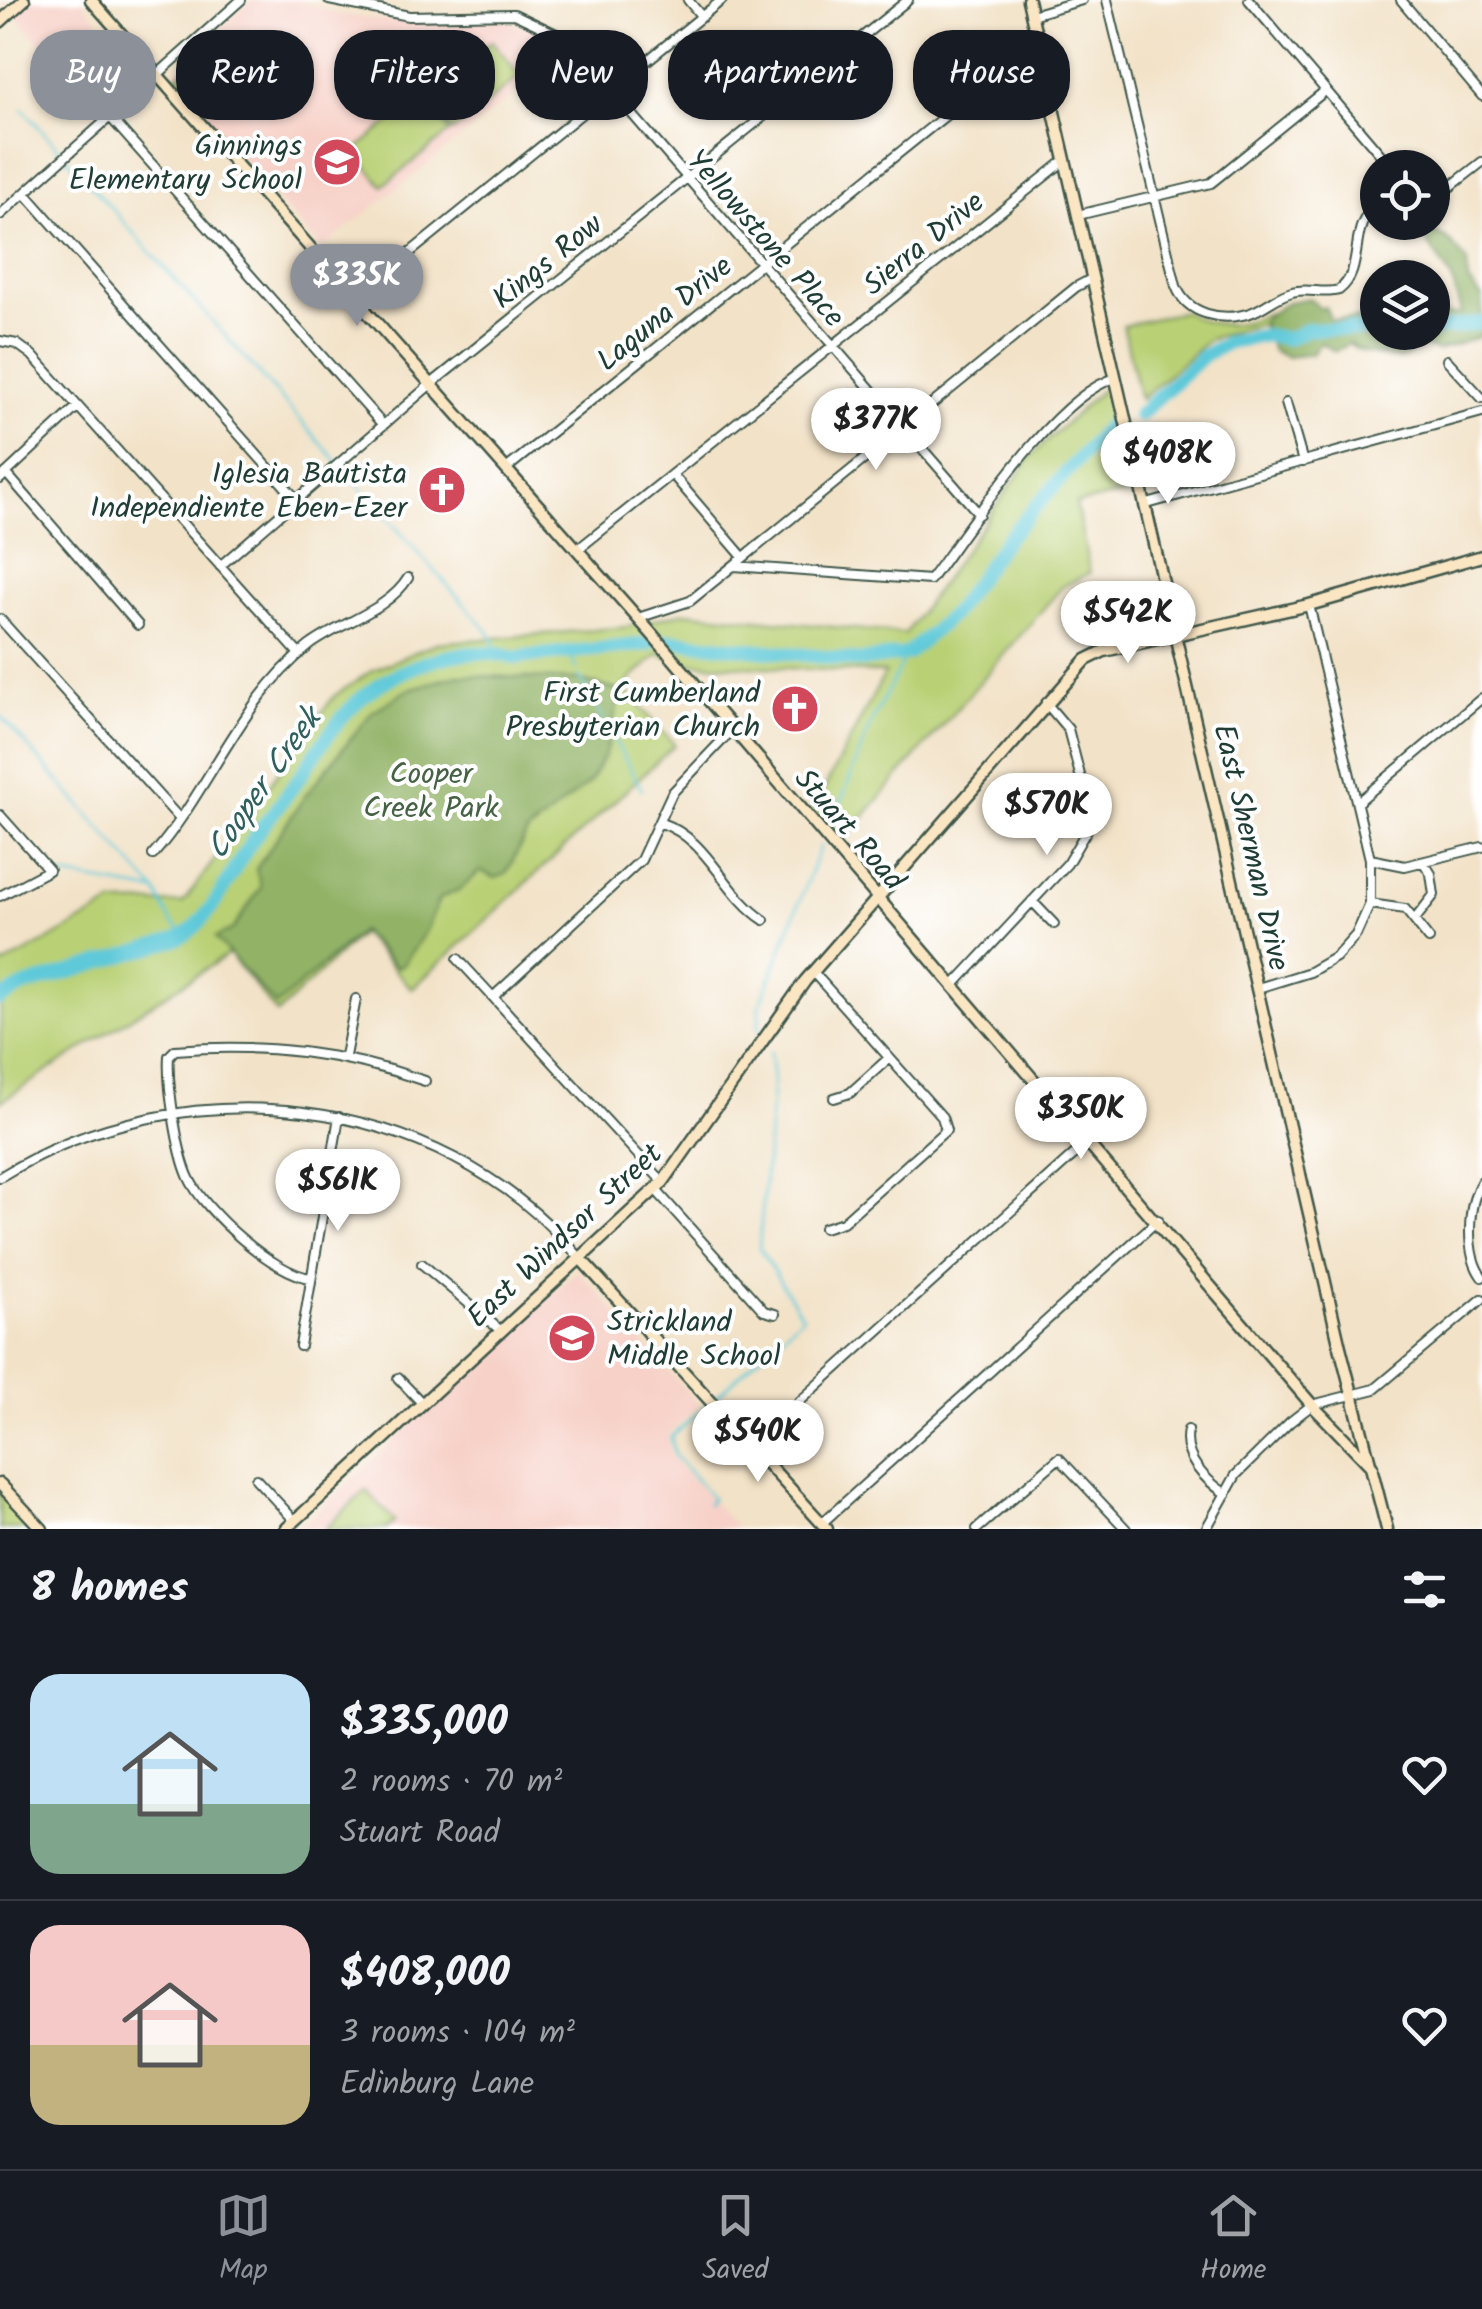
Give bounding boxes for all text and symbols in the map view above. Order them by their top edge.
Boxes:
chip: Buy [30,30,156,120]
chip: Rent [176,30,314,120]
chip: Filters [334,30,495,120]
chip: New [515,30,648,120]
chip: Apartment [668,30,893,120]
chip: House [913,30,1070,120]
place label: Ginnings Elementary School [69,123,302,205]
school or university icon: Ginnings Elementary School [311,136,363,188]
street label: Yellowstone Place [673,139,856,339]
map controls [1360,150,1450,350]
button: locate [1360,150,1450,240]
street label: Sierra Drive [853,180,996,309]
street label: Kings Row [482,202,615,323]
pin: $335K [287,244,427,329]
street label: Laguna Drive [587,244,744,385]
text: $335K [312,251,402,302]
button: layers [1360,260,1450,350]
pin: $377K [806,388,946,473]
text: $377K [833,395,919,446]
pin: $408K [1098,422,1238,507]
text: $408K [1123,429,1213,480]
place label: Iglesia Bautista Independiente Eben-Ezer [90,451,409,533]
church icon: Iglesia Bautista Independiente Eben-Ezer [416,464,468,516]
pin: $542K [1058,581,1198,666]
text: $542K [1083,588,1173,639]
place label: First Cumberland Presbyterian Church [506,670,761,752]
church icon: First Cumberland Presbyterian Church [769,683,821,735]
water label: Cooper Creek [194,695,338,871]
street label: East Sherman Drive [1198,719,1302,976]
park label: Cooper Creek Park [363,751,500,833]
street label: Stuart Road [781,758,916,903]
pin: $570K [977,773,1117,858]
text: $570K [1004,780,1090,831]
pin: $350K [1011,1077,1151,1162]
text: $350K [1037,1084,1125,1135]
street label: East Windsor Street [456,1132,675,1341]
pin: $561K [268,1149,408,1234]
text: $561K [297,1156,379,1207]
place label: Strickland Middle School [607,1299,781,1381]
school or university icon: Strickland Middle School [546,1312,598,1364]
pin: $540K [688,1400,828,1485]
text: $540K [714,1407,802,1458]
text: 8 homes [30,1556,188,1623]
icon: filters [1397,1562,1452,1617]
text: $335,000 [340,1690,508,1757]
icon: home [110,1714,230,1834]
icon: heart [1397,1747,1452,1802]
text: 2 rooms · 70 m² [340,1757,562,1808]
text: Stuart Road [340,1808,500,1859]
text: $408,000 [340,1941,510,2008]
icon: home [110,1965,230,2085]
icon: heart [1397,1998,1452,2053]
text: 3 rooms · 104 m² [340,2008,575,2059]
text: Edinburg Lane [340,2059,534,2110]
tab: Map [216,2188,271,2293]
tab: Saved [702,2188,769,2293]
tab: Home [1200,2188,1266,2293]

